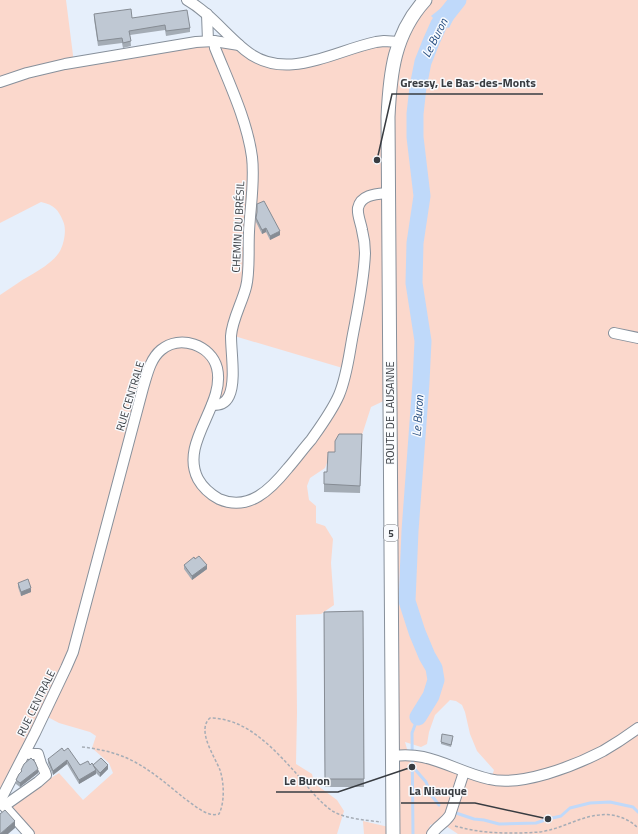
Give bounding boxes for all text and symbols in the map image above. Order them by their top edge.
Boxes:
water label: Le Buron [417,14,453,61]
callout: Gressy, Le Bas-des-Monts [392,70,543,94]
text: Gressy, Le Bas-des-Monts [400,73,536,92]
street label: CHEMIN DU BRÉSIL [228,180,248,273]
street label: RUE CENTRALE [112,359,148,433]
street label: ROUTE DE LAUSANNE [382,361,398,465]
water label: Le Buron [407,394,429,437]
road number: 5 [384,525,398,541]
street label: RUE CENTRALE [13,667,59,739]
callout: Le Buron [276,768,338,792]
text: Le Buron [284,771,330,790]
callout: La Niauque [401,779,475,803]
text: La Niauque [409,781,467,800]

